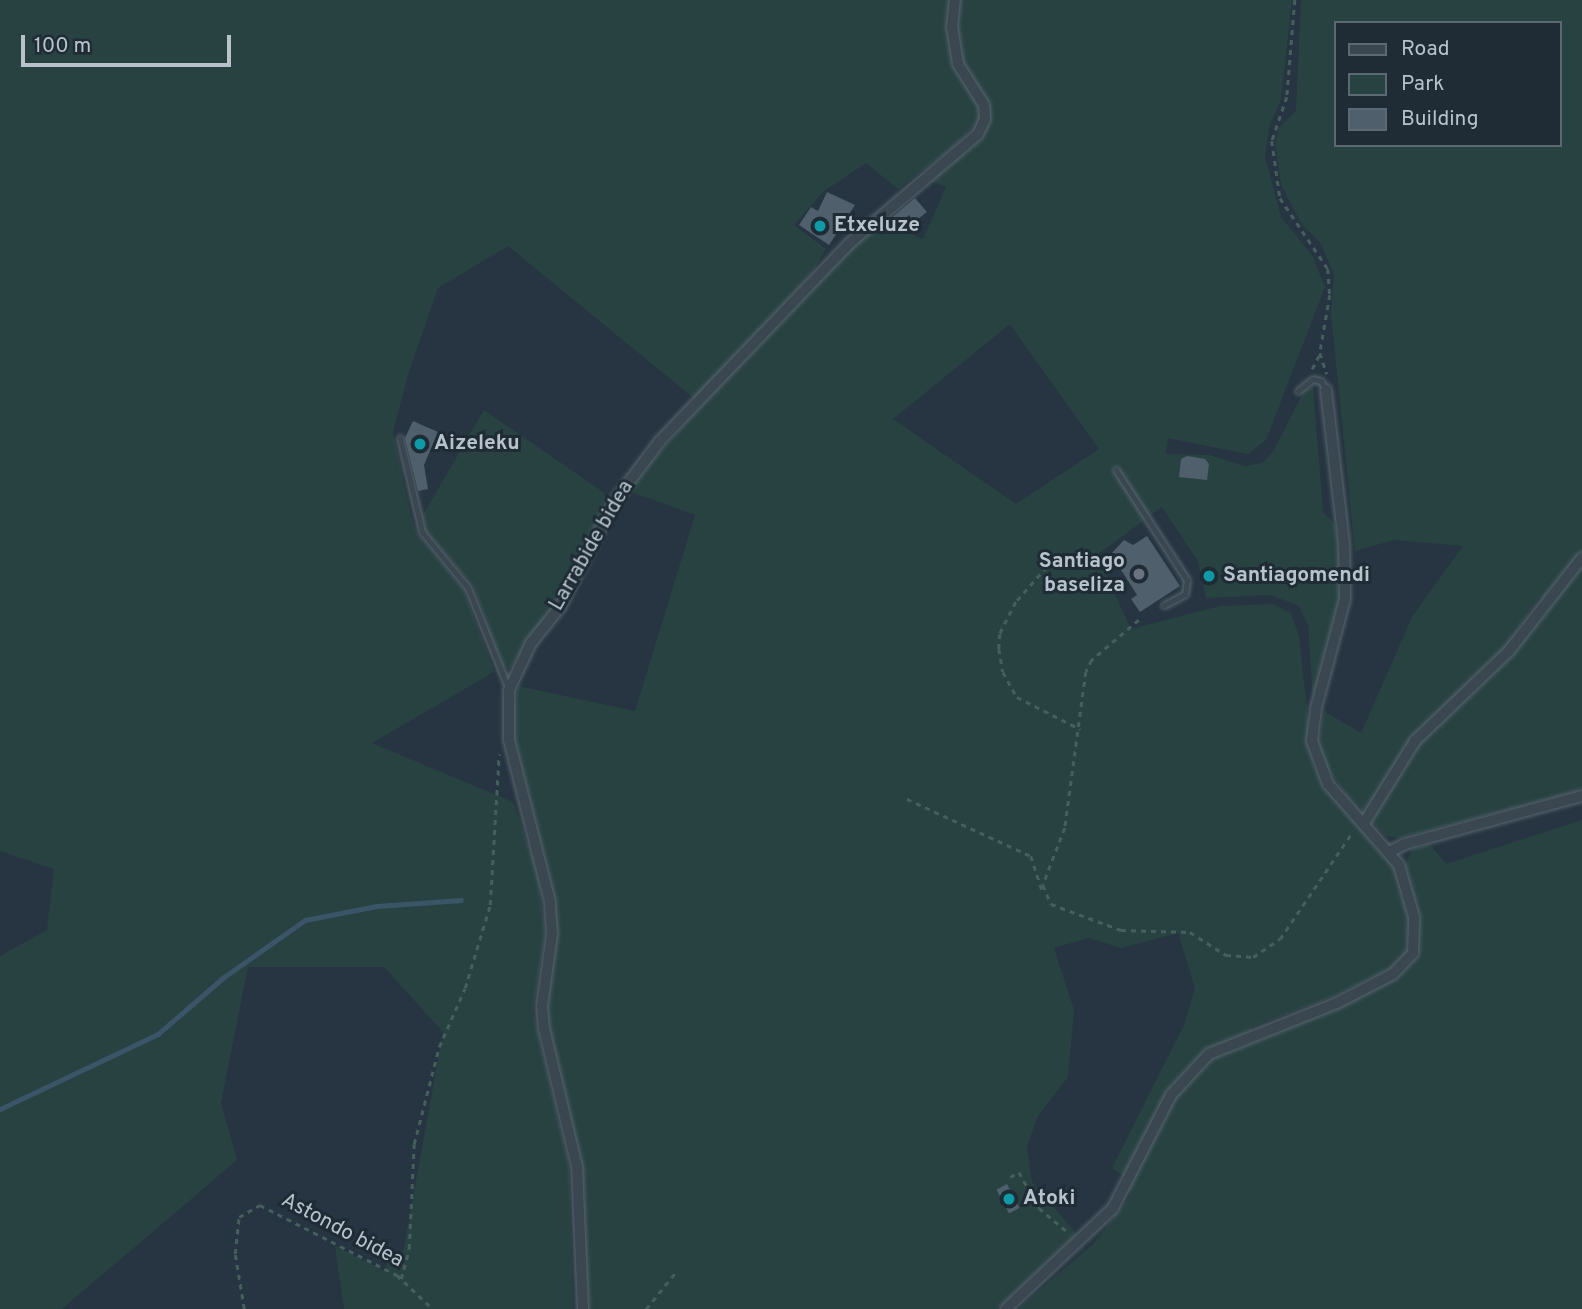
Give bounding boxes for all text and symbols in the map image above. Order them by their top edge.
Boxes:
scale bar [24,21,234,65]
legend [1334,21,1561,147]
text: 100 m [34,33,91,60]
text: Road [1401,36,1450,63]
text: Park [1401,71,1444,98]
text: Building [1401,106,1479,133]
place label: Etxeluze [834,213,920,239]
marker: Etxeluze [812,218,828,234]
place label: Aizeleku [434,431,520,457]
marker: Aizeleku [412,436,428,452]
street label: Larrabide bidea [545,476,639,616]
place label: Santiago baseliza [1039,549,1125,599]
place label: Santiagomendi [1223,563,1370,589]
marker: Santiago baseliza [1131,566,1147,582]
marker: Santiagomendi [1201,568,1217,584]
place label: Atoki [1023,1186,1075,1212]
street label: Astondo bidea [277,1188,407,1274]
marker: Atoki [1001,1191,1017,1207]

